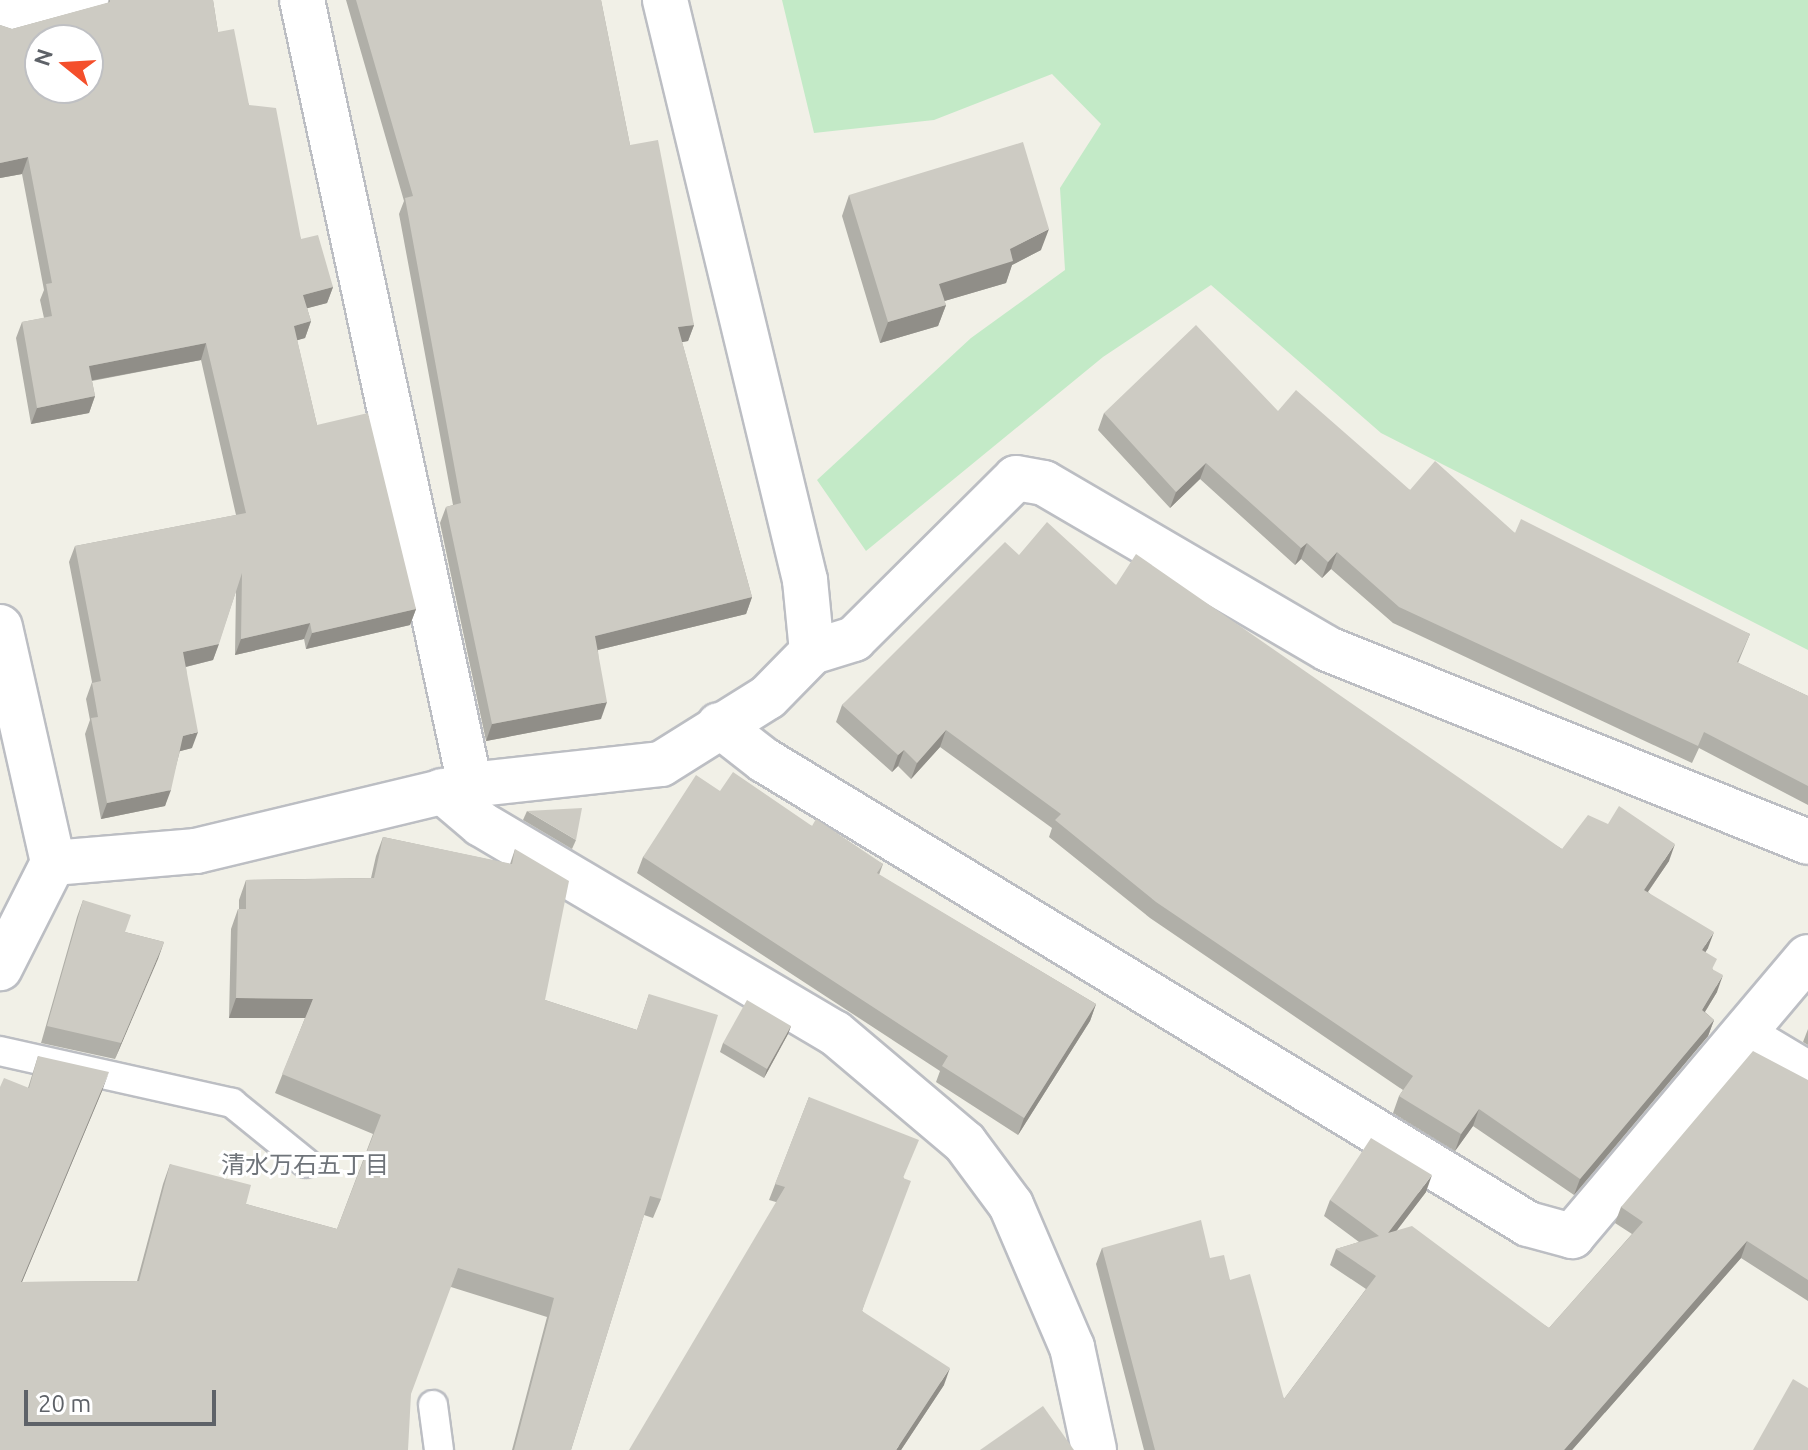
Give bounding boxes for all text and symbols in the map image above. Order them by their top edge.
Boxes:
north arrow [24,24,104,104]
text: N [28,45,57,69]
district label: 清水万石五丁目 [221,1151,389,1179]
scale bar [28,1374,220,1424]
text: 20 m [38,1390,91,1417]

